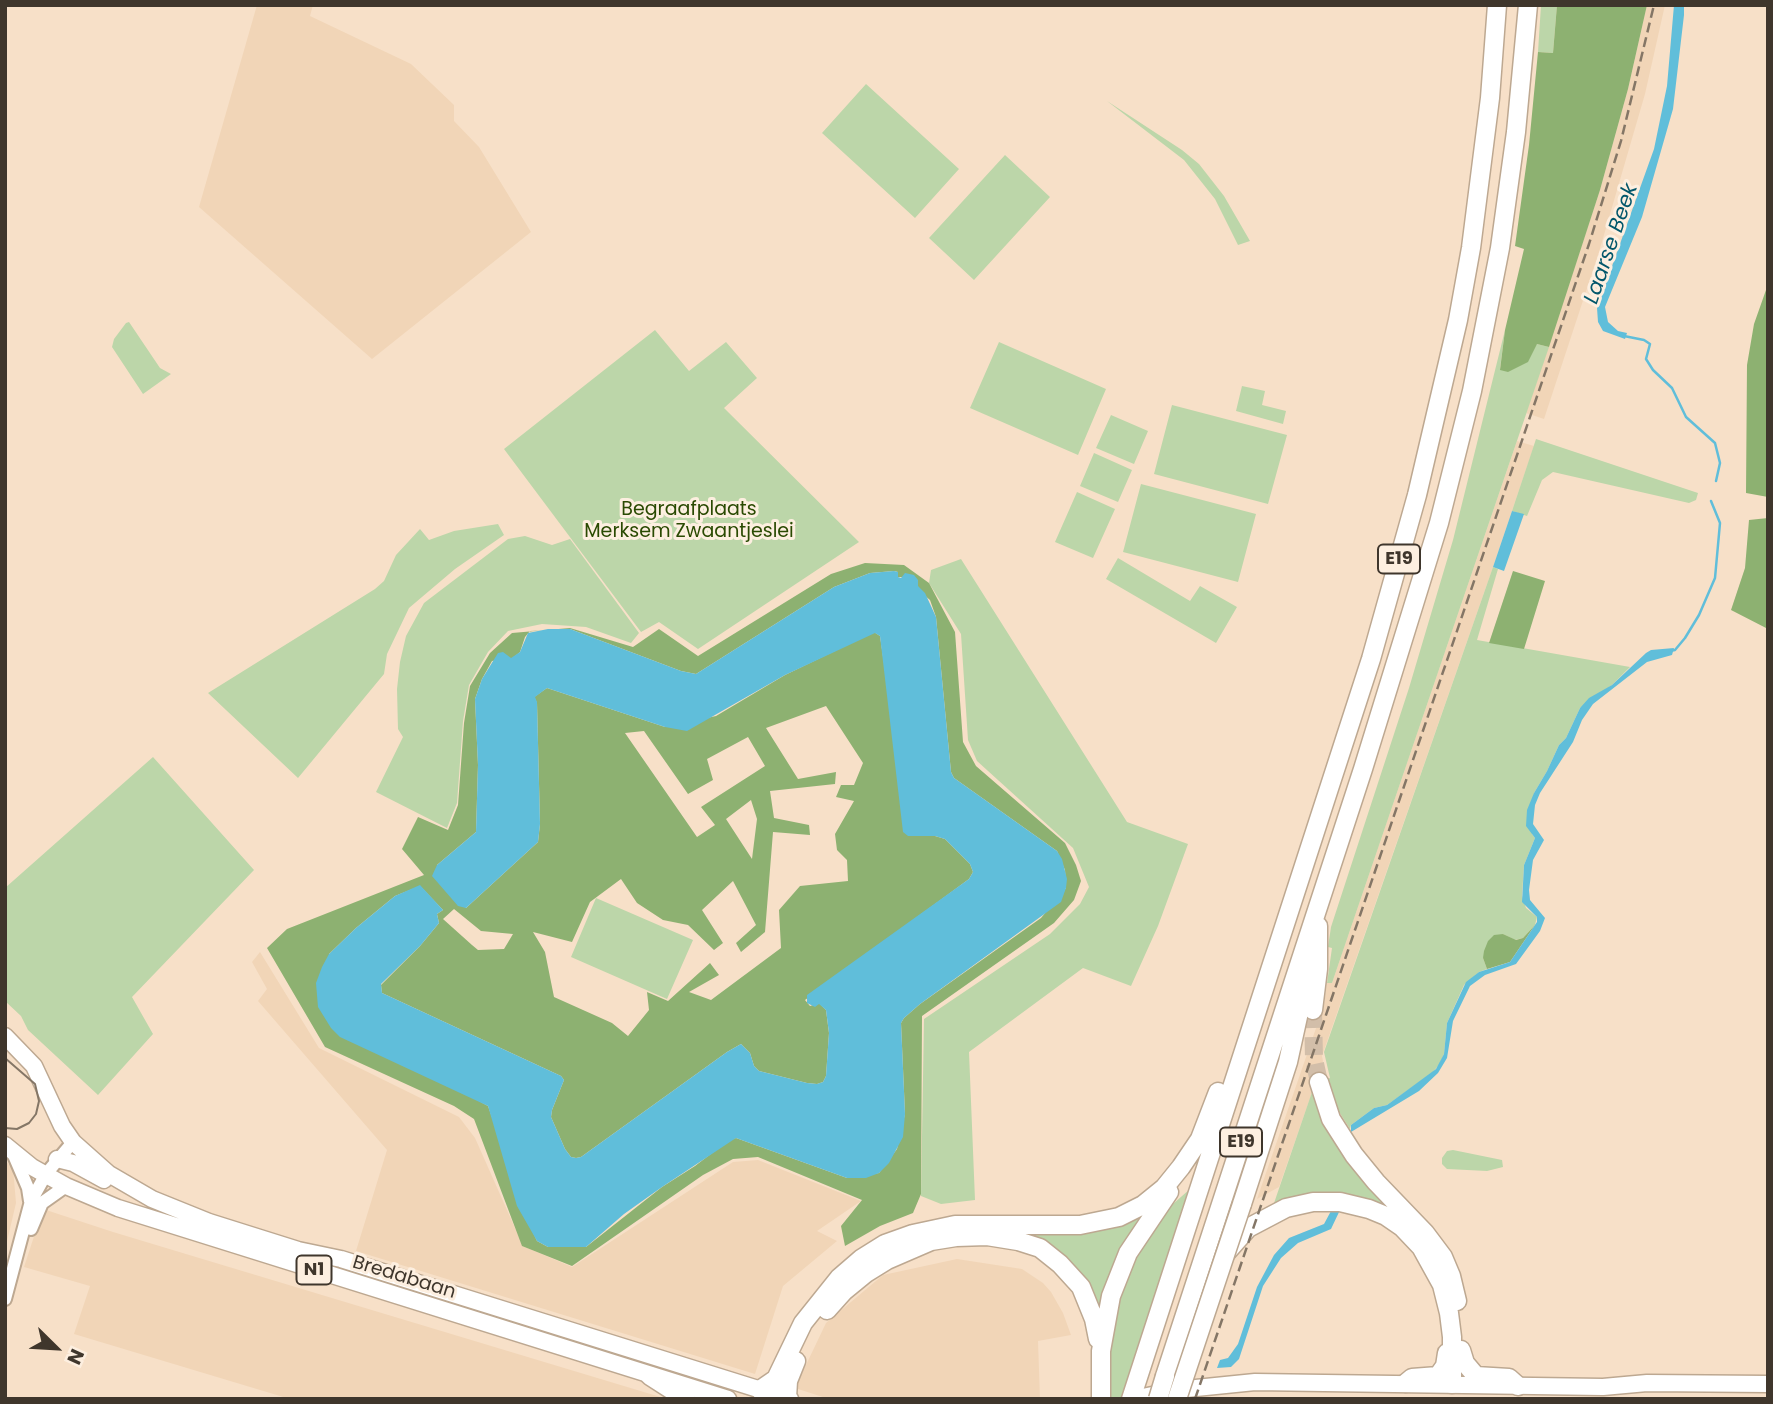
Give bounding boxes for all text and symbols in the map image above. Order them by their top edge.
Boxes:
water label: Laarse Beek [1580,181,1644,307]
park label: Begraafplaats Merksem Zwaantjeslei [584,499,794,543]
road number: E19 [1378,544,1420,574]
road number: E19 [1220,1128,1262,1156]
street label: Bredabaan [350,1251,458,1305]
road number: N1 [296,1255,332,1284]
north arrow [21,1313,91,1383]
text: N [60,1345,91,1369]

